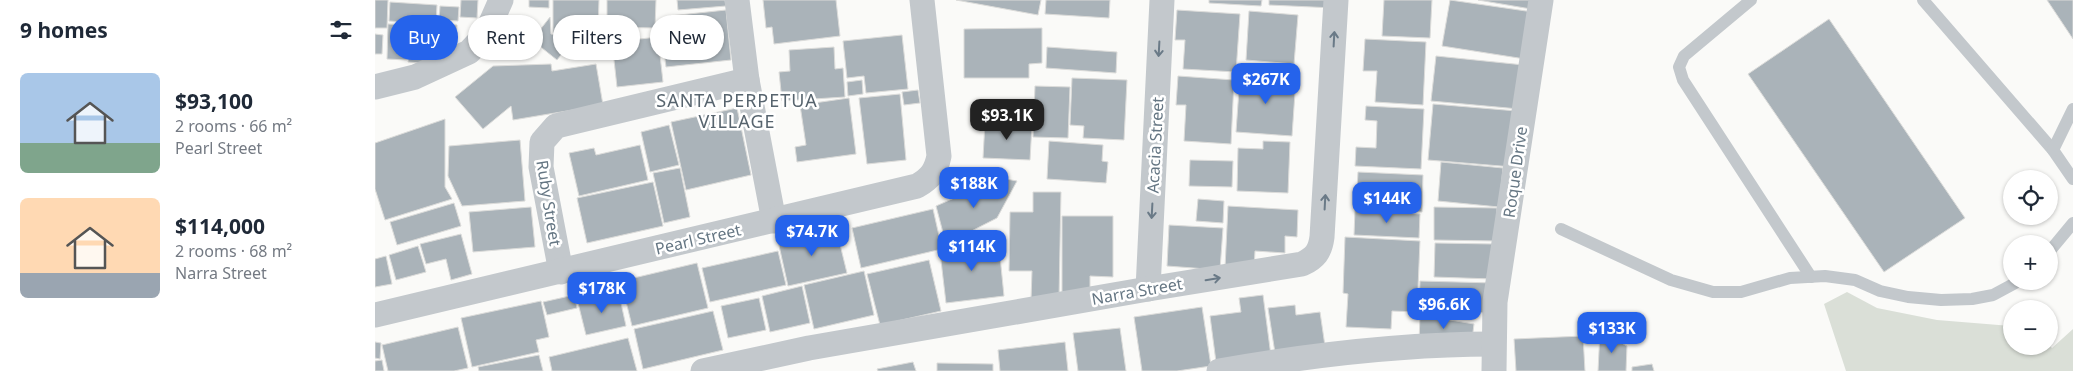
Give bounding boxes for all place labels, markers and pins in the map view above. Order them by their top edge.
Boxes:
pin: $267K [1231,62,1301,105]
pin: $93.1K [966,98,1048,141]
pin: $188K [939,166,1009,209]
pin: $144K [1352,182,1422,224]
pin: $74.7K [771,214,853,257]
pin: $114K [937,230,1007,272]
pin: $178K [567,272,637,314]
pin: $96.6K [1403,288,1485,330]
pin: $133K [1577,312,1647,354]

